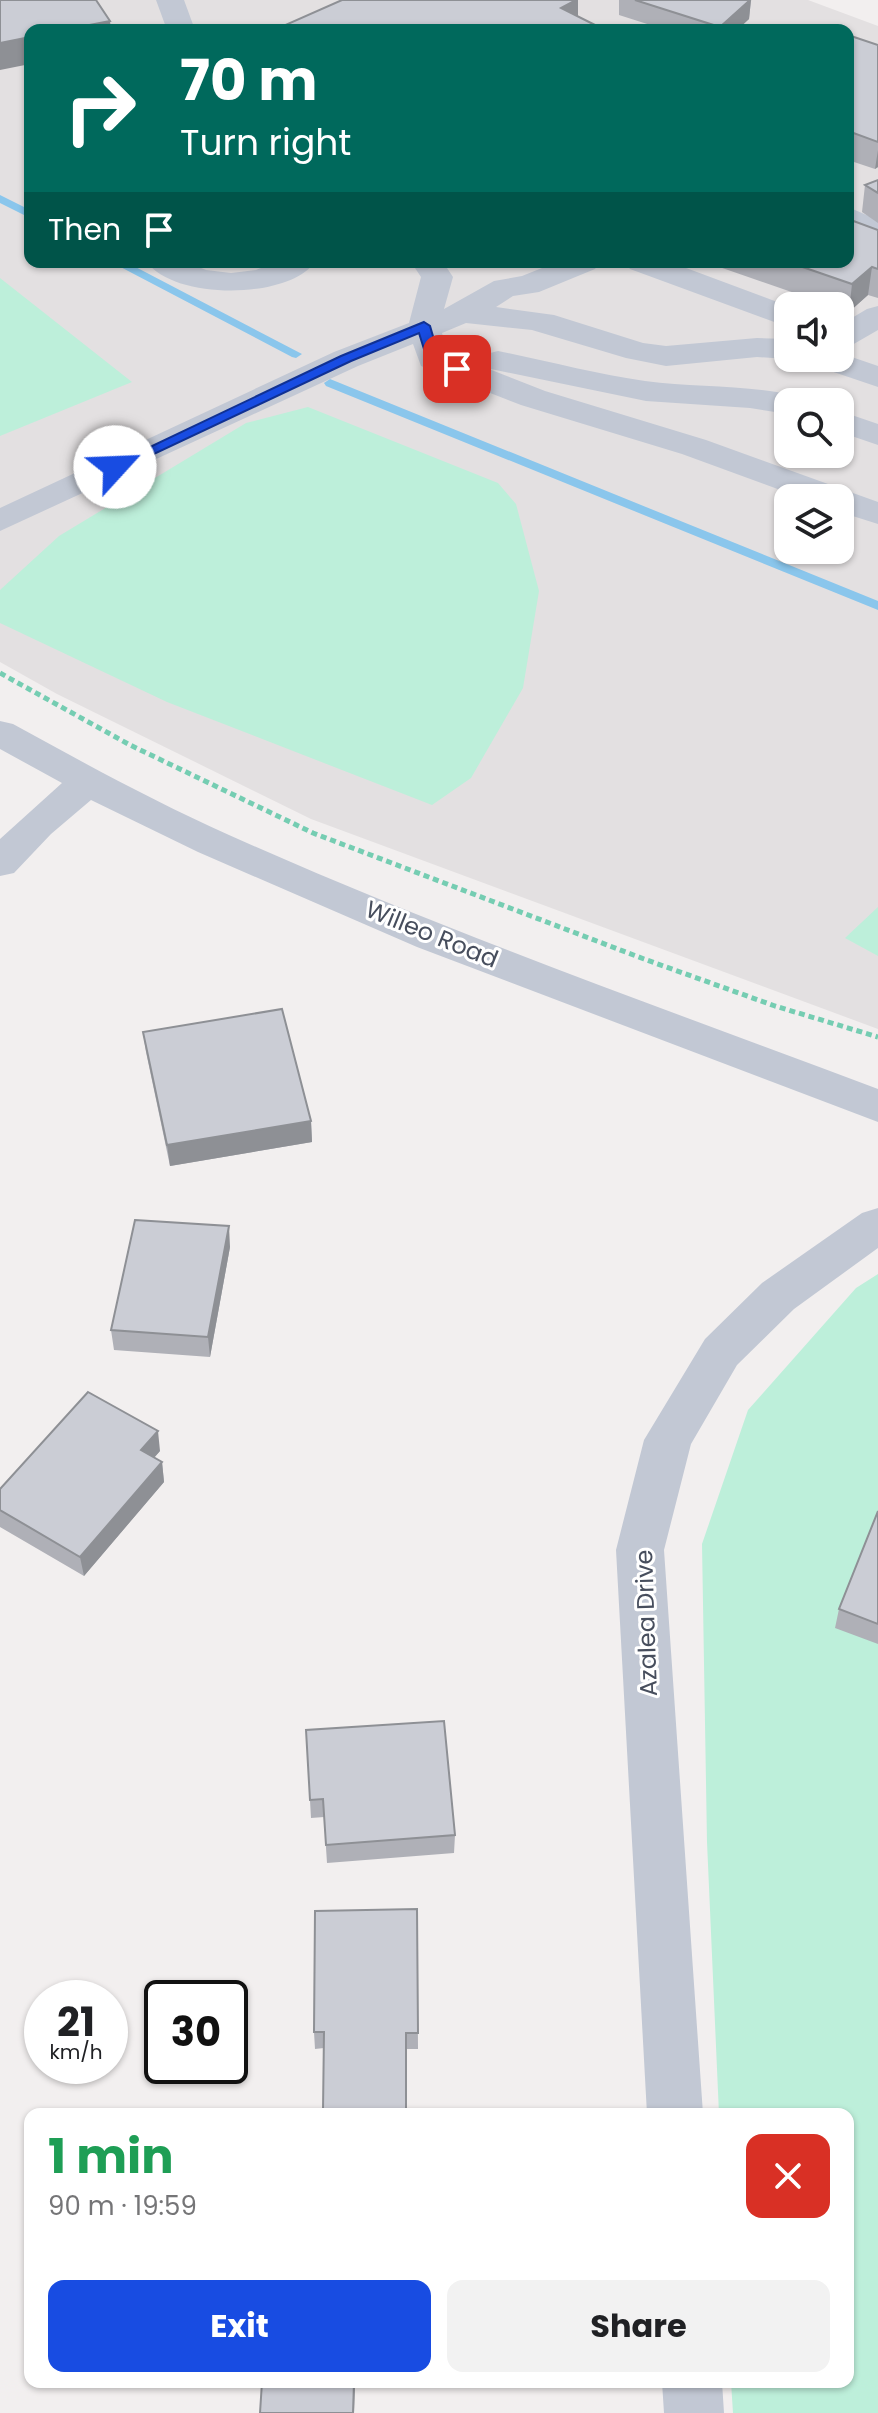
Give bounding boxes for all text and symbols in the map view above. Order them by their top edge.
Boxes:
text: 70 m [180,41,318,120]
icon: right [48,56,152,160]
text: Turn right [180,117,351,168]
text: Then [48,208,121,251]
icon: arrive [137,208,181,252]
map controls [774,292,854,564]
button: sound [774,292,854,372]
pin [423,335,491,403]
icon: arrive [435,347,479,391]
button: search [774,388,854,468]
position arrow [73,425,157,509]
button: layers [774,484,854,564]
street label: Willeo Road [361,892,503,976]
street label: Azalea Drive [627,1549,665,1697]
speed limit sign: 30 [144,1980,248,2084]
text: 21 [57,1994,95,2050]
text: km/h [49,2038,103,2066]
text: 1 min [48,2123,174,2190]
button: close [746,2134,830,2218]
text: 90 m · 19:59 [48,2188,197,2224]
button: Exit [48,2280,431,2372]
button: Share [447,2280,830,2372]

